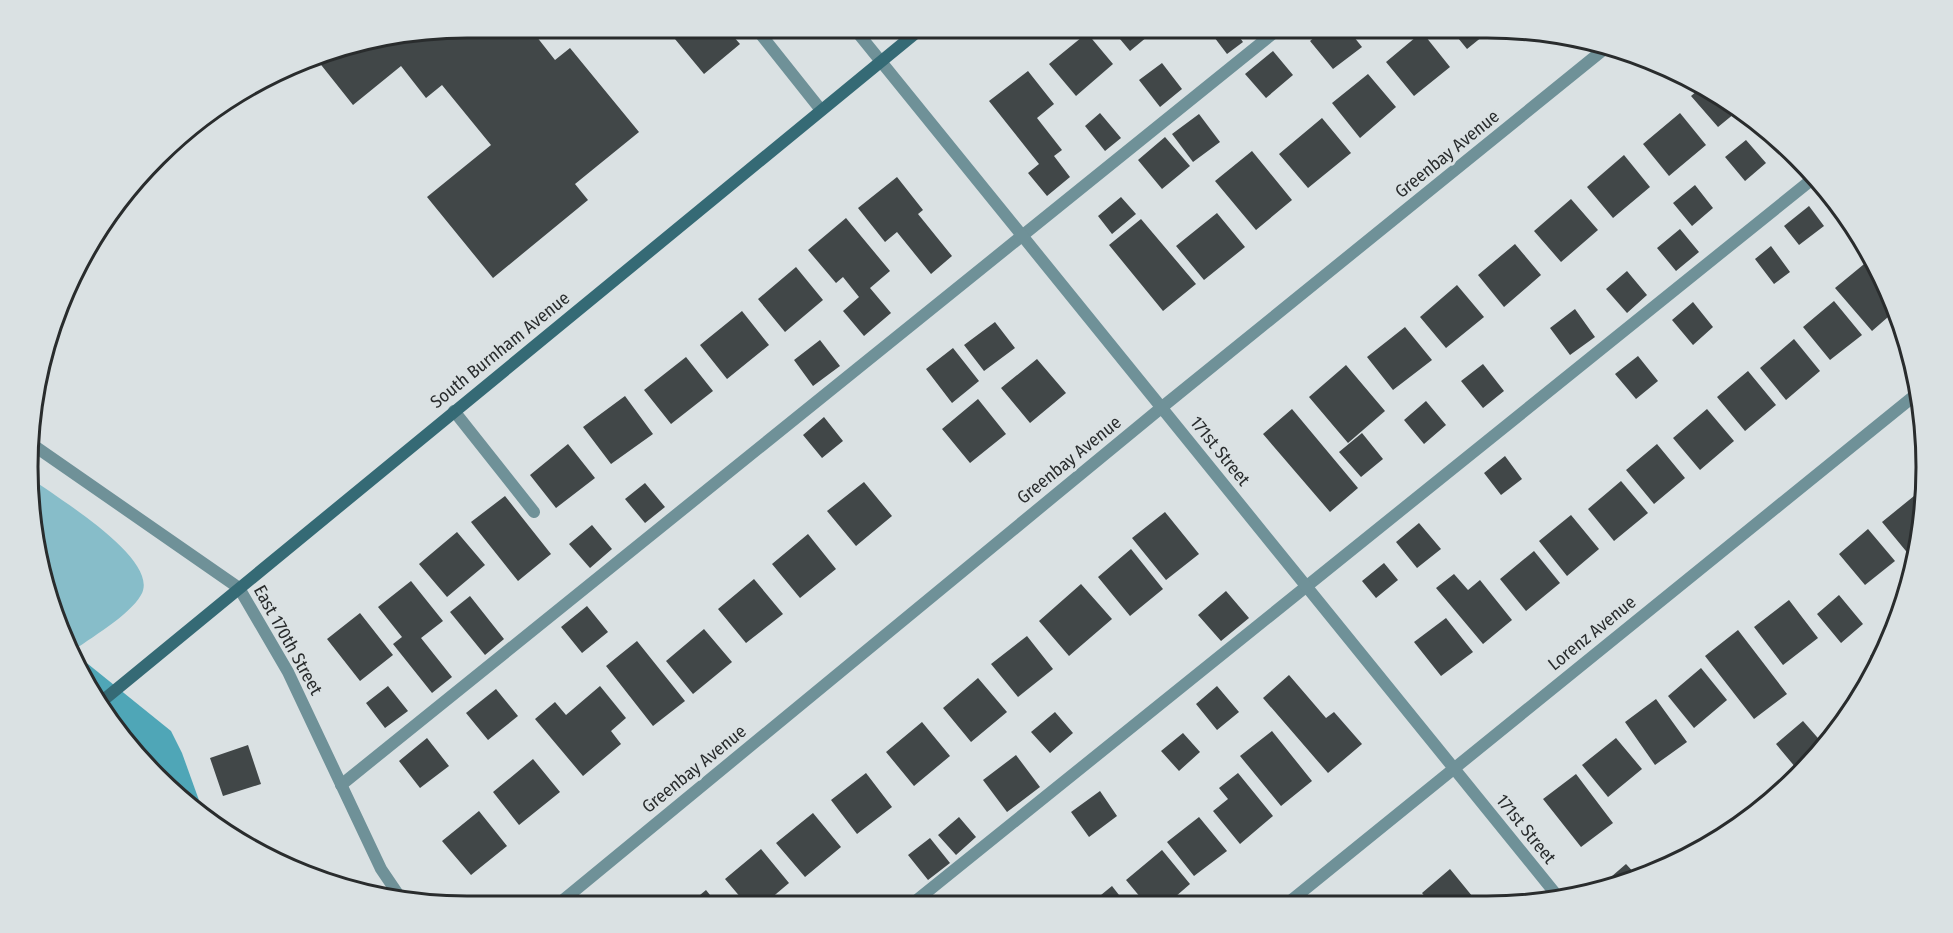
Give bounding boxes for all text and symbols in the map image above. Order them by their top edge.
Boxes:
street label: Greenbay Avenue [1390,105,1504,203]
street label: South Burnham Avenue [426,287,574,413]
street label: Greenbay Avenue [1012,411,1126,509]
street label: 171st Street [1185,412,1255,490]
street label: East 170th Street [249,581,327,699]
street label: Lorenz Avenue [1544,591,1640,675]
street label: Greenbay Avenue [637,720,751,818]
street label: 171st Street [1491,790,1561,868]

